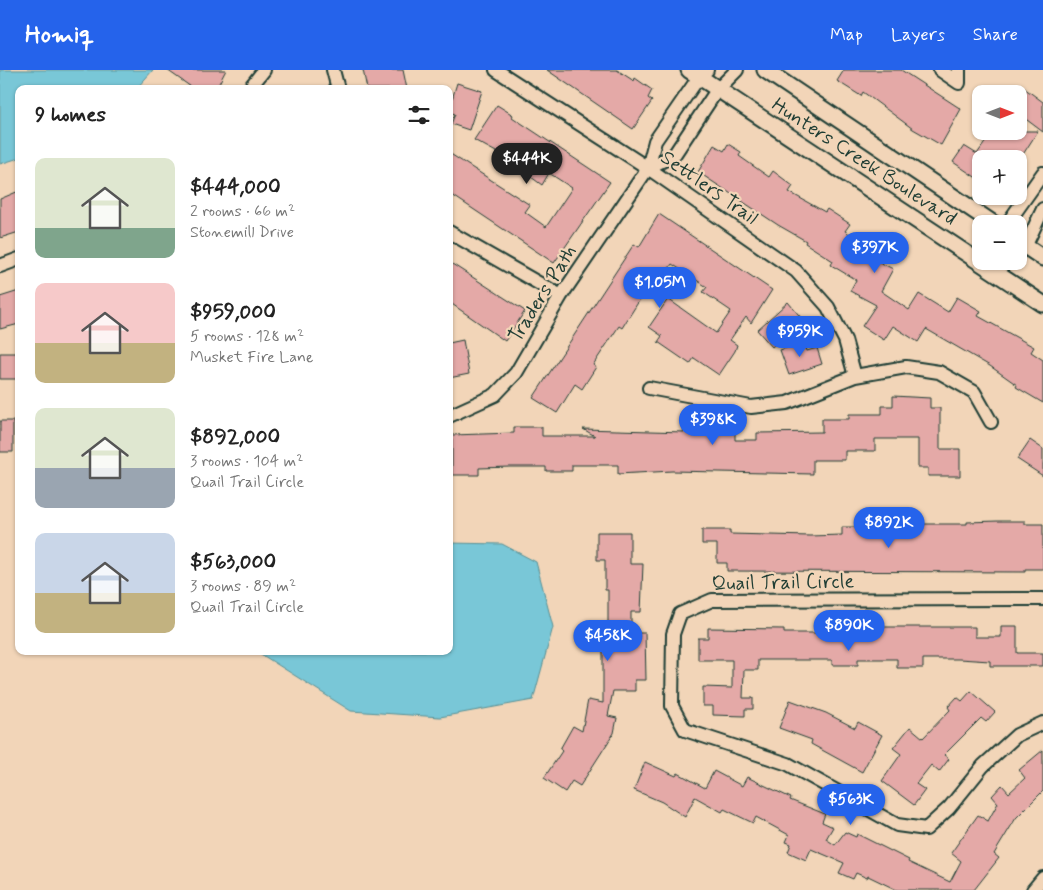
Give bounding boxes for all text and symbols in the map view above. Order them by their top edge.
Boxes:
text: Homiq [25,20,94,51]
text: Map [830,23,863,47]
text: Layers [891,23,945,47]
text: Share [973,23,1018,47]
north arrow [972,85,1028,140]
map controls [972,85,1027,270]
street label: Hunters Creek Boulevard [766,92,962,232]
text: 9 homes [35,101,106,129]
icon: filters [405,101,433,129]
pin: $444K [492,142,562,185]
street label: Settlers Trail [655,144,763,232]
text: $444K [502,148,552,169]
button: + [972,150,1027,205]
text: $444,000 [190,173,281,201]
icon: home [75,178,135,238]
text: 2 rooms · 66 m² [190,201,295,222]
button: − [972,215,1027,270]
text: Stonemill Drive [190,222,294,243]
pin: $397K [840,232,910,274]
text: $397K [852,237,898,258]
street label: Traders Path [502,240,584,348]
pin: $1.05M [619,266,701,309]
text: $1.05M [634,272,686,293]
text: $959,000 [190,298,276,326]
icon: home [75,303,135,363]
pin: $959K [765,316,835,358]
text: $959K [777,321,823,342]
text: 5 rooms · 128 m² [190,326,304,347]
text: Musket Fire Lane [190,347,313,368]
pin: $398K [678,404,748,446]
text: $398K [690,409,736,430]
text: $892,000 [190,423,280,451]
icon: home [75,428,135,488]
text: 3 rooms · 104 m² [190,451,303,472]
text: Quail Trail Circle [190,472,304,493]
pin: $892K [854,506,924,549]
text: $892K [865,512,913,533]
text: $563,000 [190,548,276,576]
icon: home [75,553,135,613]
street label: Quail Trail Circle [711,568,855,598]
text: 3 rooms · 89 m² [190,576,296,597]
text: Quail Trail Circle [190,597,304,618]
pin: $890K [814,610,884,652]
text: $890K [825,615,873,636]
pin: $458K [573,620,643,662]
text: $458K [584,625,632,646]
pin: $563K [816,784,886,826]
text: $563K [828,789,874,810]

